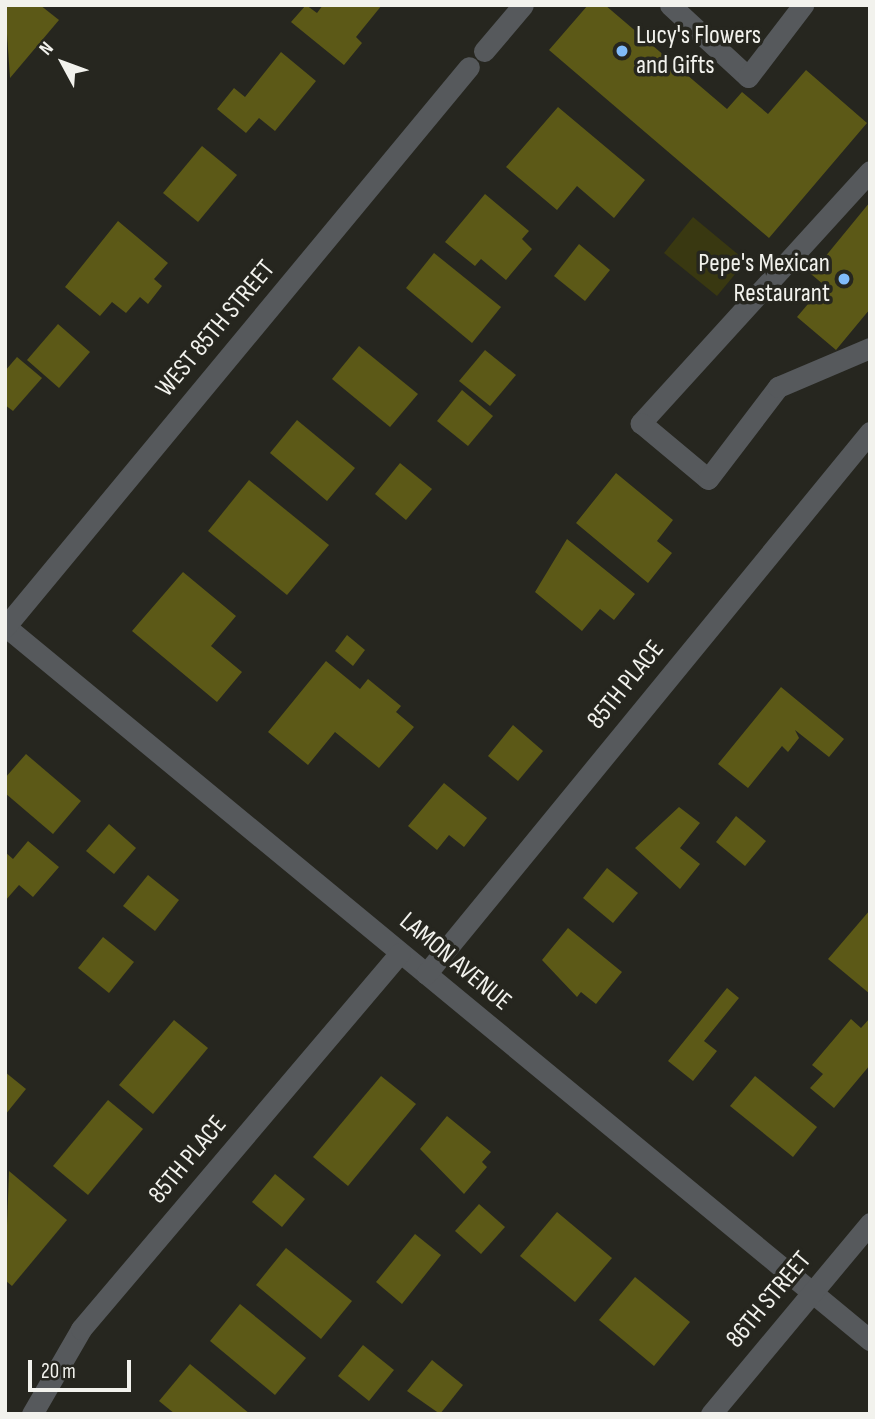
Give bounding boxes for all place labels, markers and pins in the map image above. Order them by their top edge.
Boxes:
place label: Lucy's Flowers and Gifts [636,20,761,82]
marker: Lucy's Flowers and Gifts [614,43,630,59]
place label: Pepe's Mexican Restaurant [698,248,830,310]
marker: Pepe's Mexican Restaurant [836,271,852,287]

